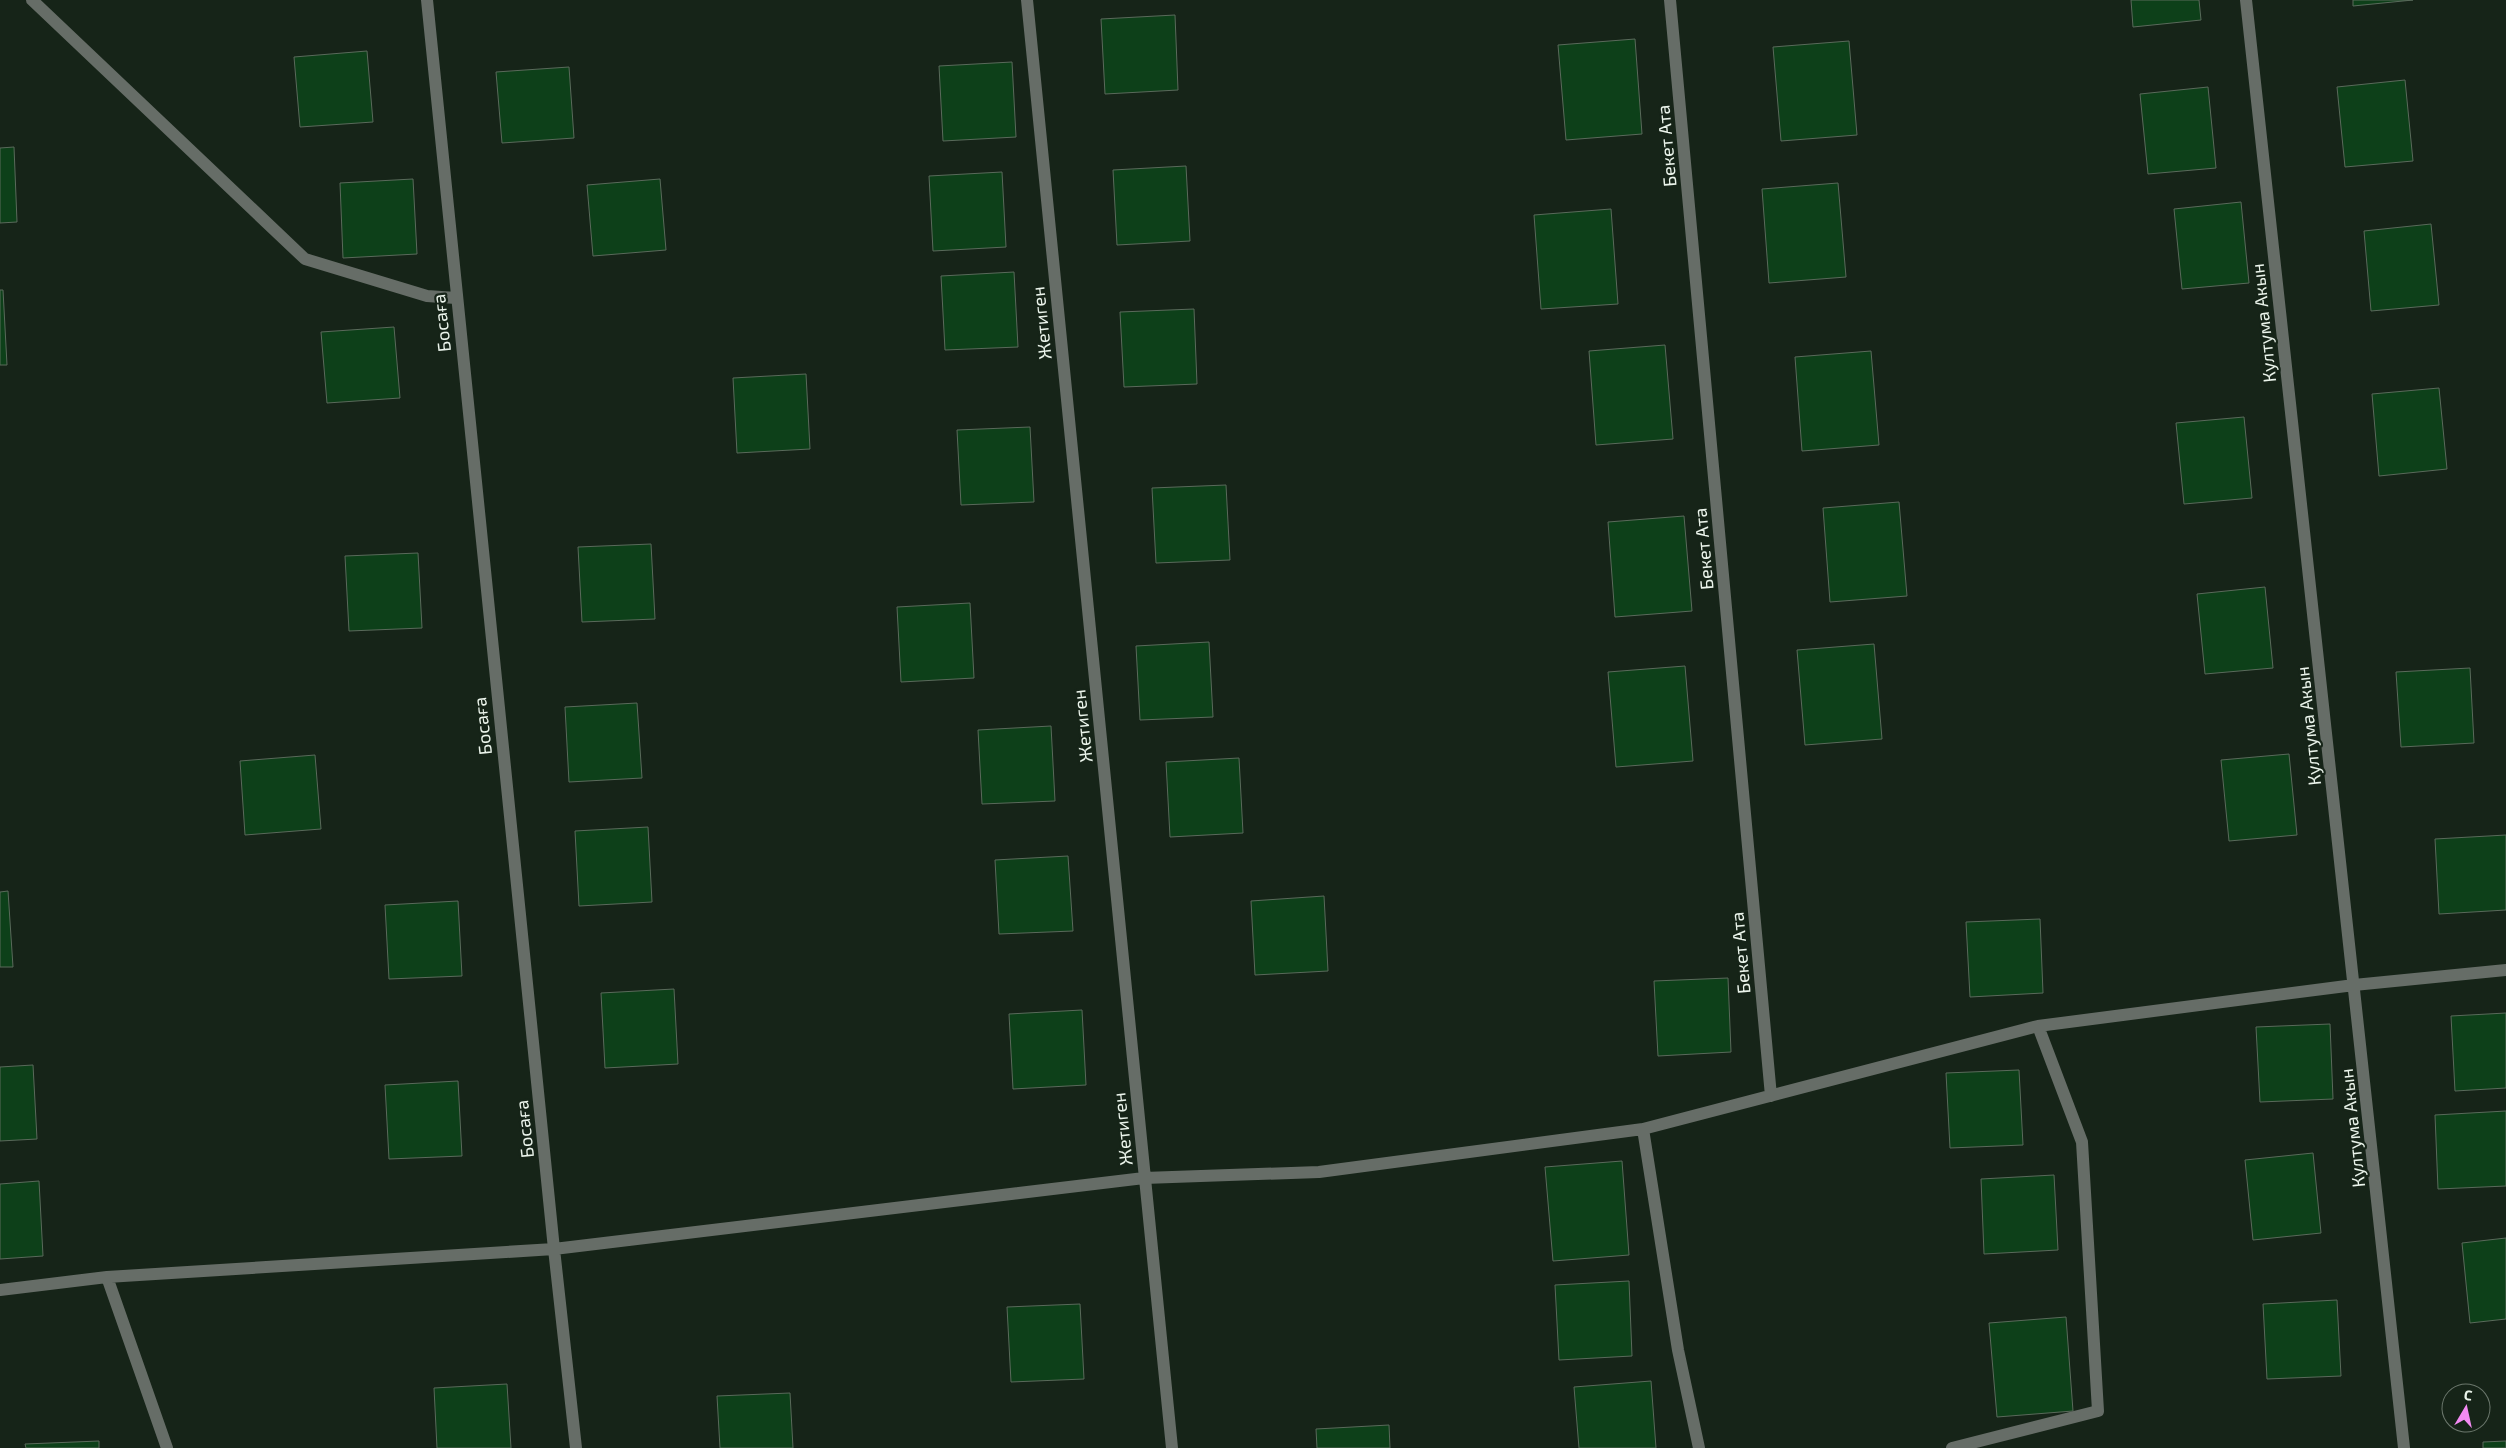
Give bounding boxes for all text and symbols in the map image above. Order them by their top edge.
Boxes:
street label: Бекет Ата [1651,104,1681,188]
street label: Култума Акын [2246,262,2280,384]
street label: Жетиген [1026,285,1056,361]
street label: Босаға [427,293,455,353]
street label: Бекет Ата [1688,507,1718,591]
street label: Култума Акын [2291,665,2325,787]
street label: Жетиген [1067,688,1097,764]
street label: Босаға [468,696,496,756]
street label: Бекет Ата [1725,911,1755,995]
street label: Култума Акын [2335,1067,2369,1189]
street label: Жетиген [1107,1091,1137,1167]
street label: Босаға [510,1099,538,1159]
north arrow [2441,1383,2491,1433]
text: С [2463,1386,2474,1404]

